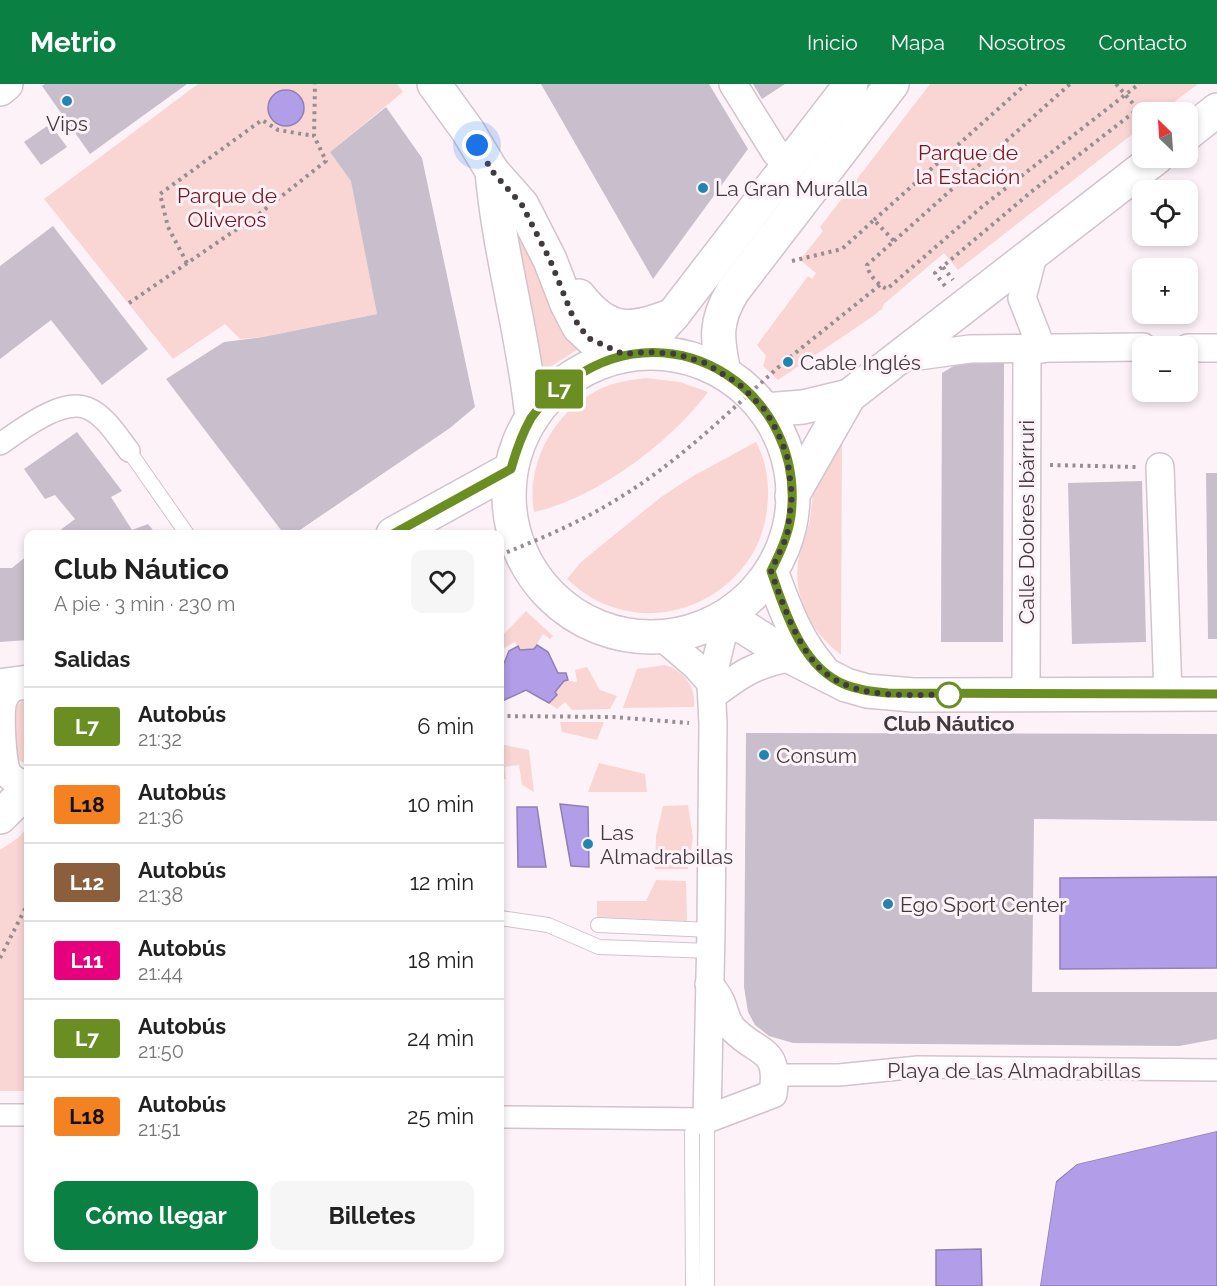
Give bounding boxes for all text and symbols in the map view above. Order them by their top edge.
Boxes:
text: Metrio [30,26,116,59]
text: Inicio [807,30,858,55]
text: Mapa [891,30,945,55]
text: Nosotros [978,30,1066,55]
text: Contacto [1099,30,1187,55]
marker: Vips [60,94,74,108]
north arrow [1132,102,1198,168]
map controls [1132,102,1198,402]
place label: Vips [46,111,88,136]
your location [462,130,492,160]
park label: Parque de la Estación [916,140,1020,189]
place label: La Gran Muralla [715,176,868,201]
button: locate [1132,180,1198,246]
marker: La Gran Muralla [696,181,710,195]
park label: Parque de Oliveros [177,183,277,232]
button: + [1132,258,1198,324]
button: − [1132,336,1198,402]
place label: Cable Inglés [800,350,921,375]
marker: Cable Inglés [781,355,795,369]
line badge: L7 [532,370,586,408]
text: L7 [547,377,571,402]
street label: Calle Dolores Ibárruri [1014,420,1039,624]
button: heart [411,550,474,613]
text: Club Náutico [54,553,229,586]
text: A pie · 3 min · 230 m [54,592,235,616]
text: Salidas [54,646,130,672]
marker: Club Náutico [936,682,962,708]
text: Autobús [138,701,226,727]
place label: Club Náutico [883,711,1015,736]
text: 6 min [417,713,474,739]
text: L7 [75,714,99,739]
text: 21:32 [138,727,182,751]
place label: Consum [776,743,857,768]
marker: Consum [757,748,771,762]
text: Autobús [138,779,226,805]
text: 10 min [408,791,474,817]
text: L18 [69,792,105,817]
text: 21:36 [138,805,183,829]
place label: Las Almadrabillas [600,820,733,869]
marker: Las Almadrabillas [581,837,595,851]
text: Autobús [138,857,226,883]
text: 12 min [410,869,474,895]
text: L12 [70,870,104,895]
text: 21:38 [138,883,183,907]
place label: Ego Sport Center [900,892,1067,917]
marker: Ego Sport Center [881,897,895,911]
text: Autobús [138,935,226,961]
text: 18 min [408,947,474,973]
text: L11 [70,948,104,973]
text: 21:44 [138,961,183,985]
text: Autobús [138,1013,226,1039]
text: 24 min [407,1025,474,1051]
text: L7 [75,1026,99,1051]
text: 21:50 [138,1039,184,1063]
street label: Playa de las Almadrabillas [887,1058,1141,1083]
text: Autobús [138,1091,226,1117]
text: 25 min [407,1103,474,1129]
text: L18 [69,1104,105,1129]
text: 21:51 [138,1117,180,1141]
button: Cómo llegar [54,1181,258,1250]
button: Billetes [270,1181,474,1250]

